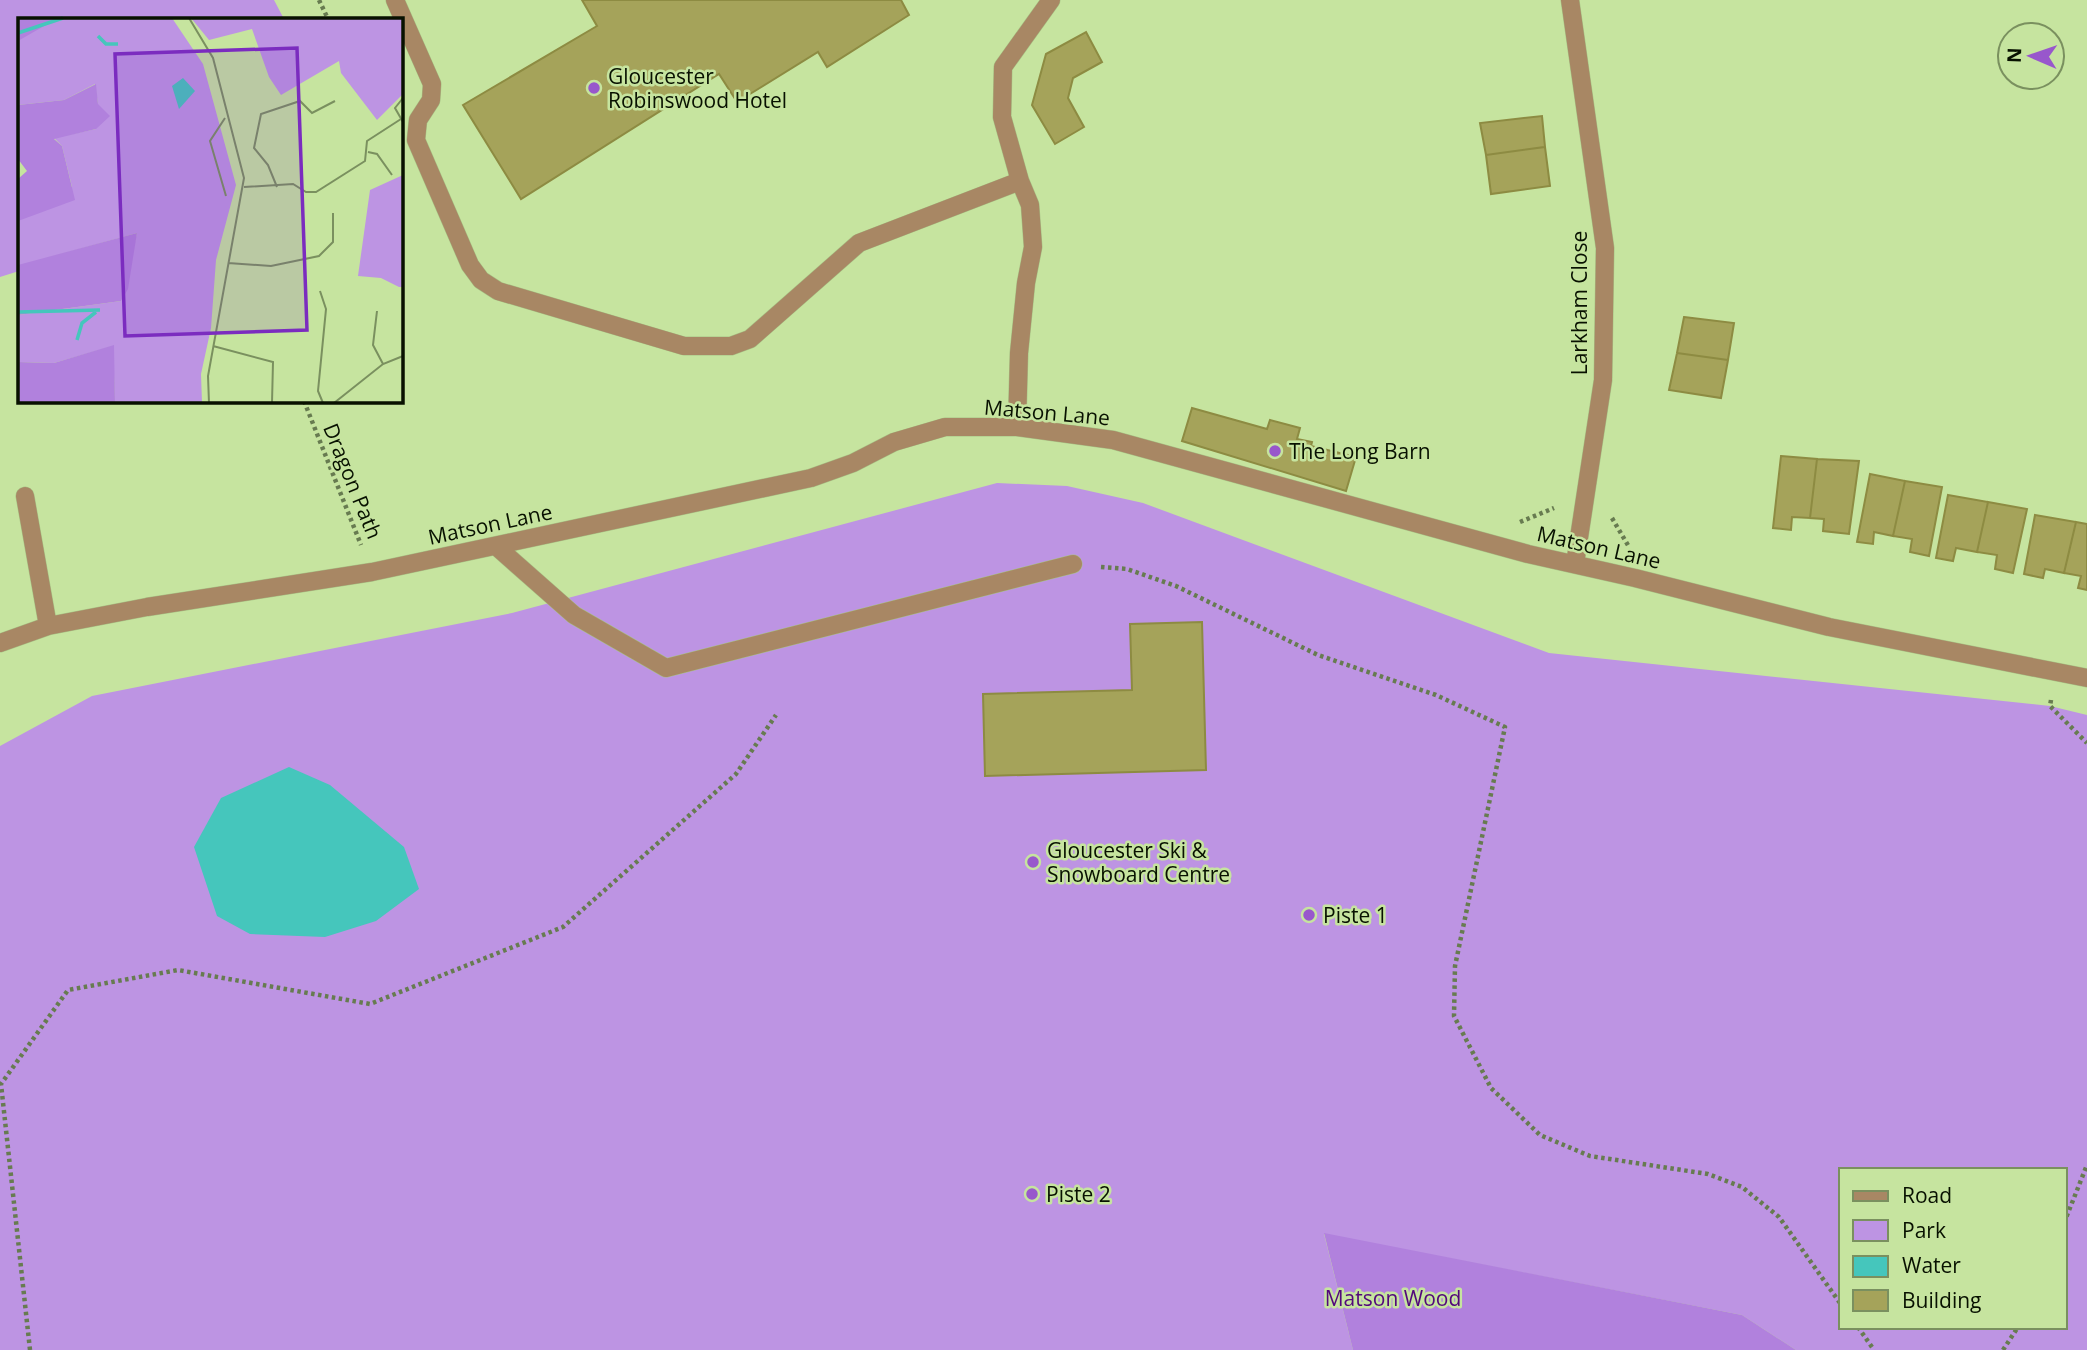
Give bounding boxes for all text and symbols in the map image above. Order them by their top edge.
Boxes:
inset map [18,18,402,402]
north arrow [1996,21,2066,91]
text: N [2001,47,2027,64]
place label: Gloucester Robinswood Hotel [608,62,787,114]
marker: Gloucester Robinswood Hotel [586,80,602,96]
street label: Larkham Close [1565,231,1593,375]
street label: Matson Lane [983,393,1111,431]
street label: Dragon Path [317,419,389,543]
place label: The Long Barn [1289,437,1431,465]
marker: The Long Barn [1267,443,1283,459]
street label: Matson Lane [425,497,555,551]
street label: Matson Lane [1534,519,1664,575]
place label: Gloucester Ski & Snowboard Centre [1047,836,1230,888]
marker: Gloucester Ski & Snowboard Centre [1025,854,1041,870]
place label: Piste 1 [1323,901,1388,929]
marker: Piste 1 [1301,907,1317,923]
legend [1839,1168,2066,1329]
place label: Piste 2 [1046,1180,1111,1208]
text: Road [1902,1181,1952,1209]
marker: Piste 2 [1024,1186,1040,1202]
text: Park [1902,1216,1946,1244]
text: Water [1902,1251,1961,1279]
park label: Matson Wood [1325,1284,1461,1312]
text: Building [1902,1286,1981,1314]

